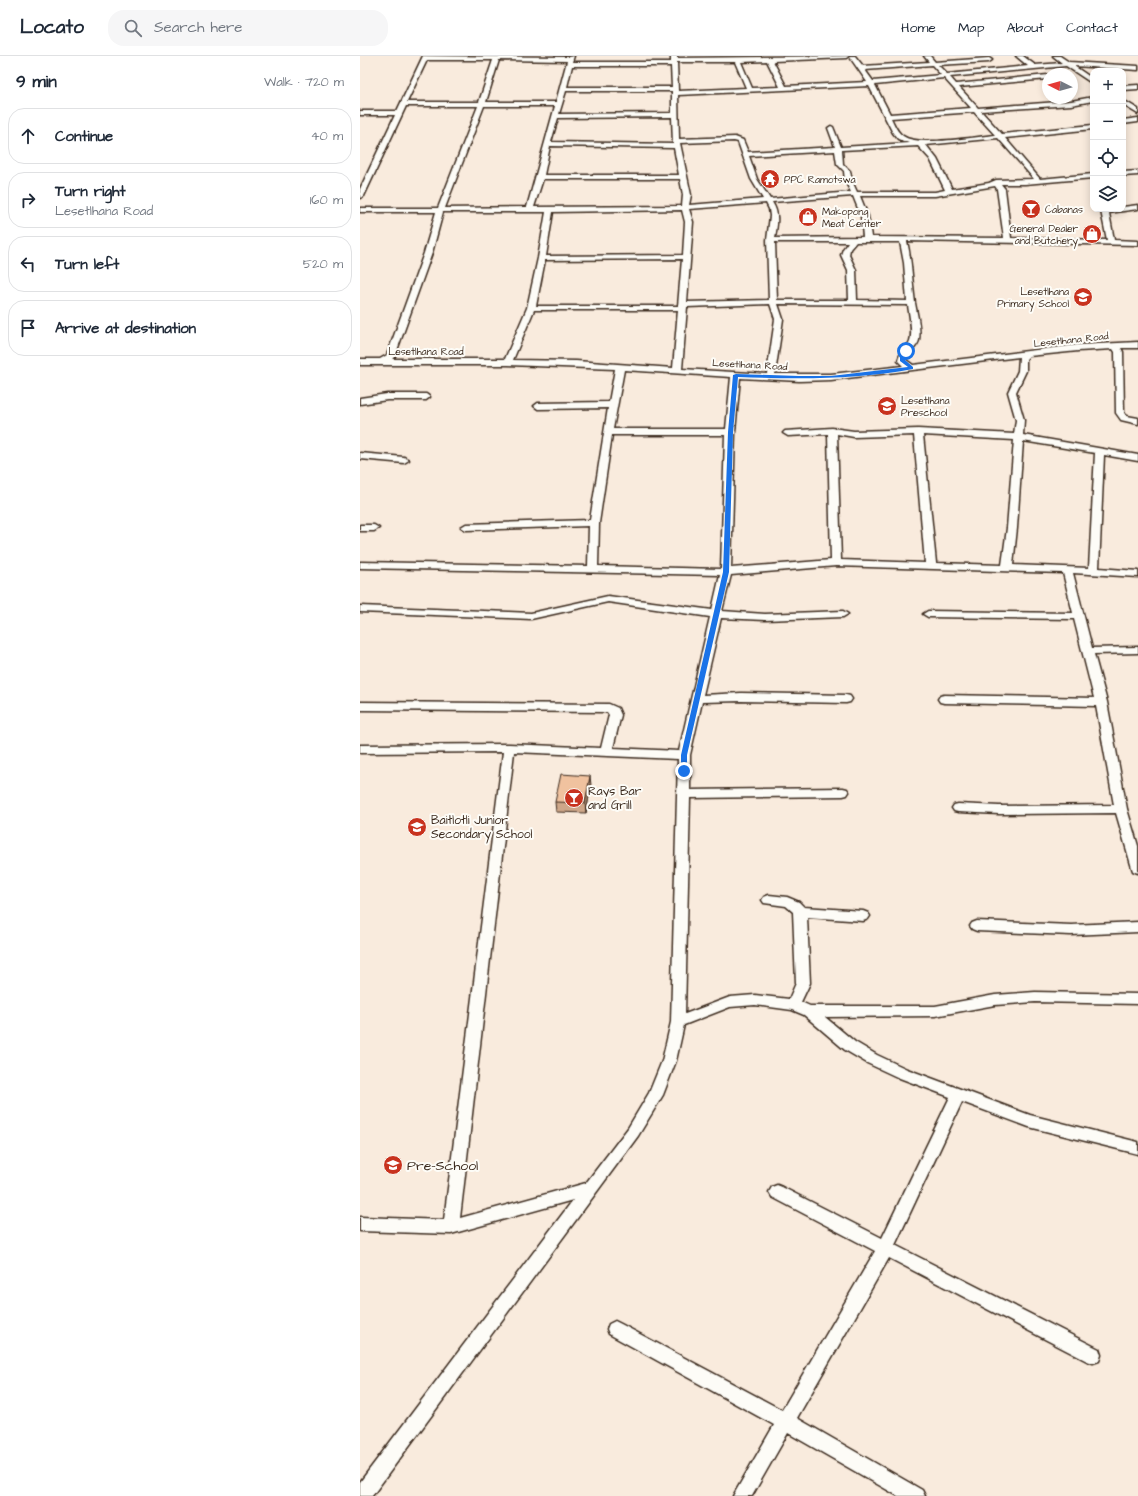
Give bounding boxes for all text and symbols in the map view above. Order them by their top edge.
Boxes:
search box [108,10,388,46]
text: Locato [20,14,84,41]
icon: search [122,17,144,39]
text: Search here [154,17,242,38]
text: Home [901,18,936,38]
text: Map [958,18,984,38]
text: About [1006,18,1044,38]
text: Contact [1066,18,1118,38]
north arrow [1042,68,1078,104]
map controls [1090,68,1126,212]
button: + [1090,68,1126,104]
text: 9 min [16,70,57,94]
text: Walk · 720 m [264,73,344,91]
button: − [1090,104,1126,140]
icon: ahead [17,125,39,147]
text: Continue [55,126,113,147]
text: 40 m [311,127,343,145]
button: locate [1090,140,1126,176]
temple icon: PPC Ramotswa [759,168,781,190]
place label: PPC Ramotswa [784,173,856,187]
button: layers [1090,176,1126,212]
text: Turn right [55,181,126,202]
icon: right [17,189,39,211]
text: 160 m [310,191,343,209]
bar icon: Cabanas [1020,198,1042,220]
text: Lesetlhana Road [55,202,153,220]
place label: Cabanas [1045,203,1083,217]
place label: Makopong Meat Center [822,205,882,231]
shop icon: Makopong Meat Center [797,206,819,228]
place label: General Dealer and Butchery [1010,222,1079,249]
shop icon: General Dealer and Butchery [1081,223,1103,245]
icon: left [17,253,39,275]
text: Turn left [55,254,119,275]
text: 520 m [303,255,343,273]
place label: Lesetlhana Primary School [997,285,1069,312]
school or university icon: Lesetlhana Primary School [1072,286,1094,308]
icon: arrive [17,317,39,339]
text: Arrive at destination [55,318,196,339]
street label: Lesetlhana Road [1033,329,1109,351]
route start [897,342,915,360]
street label: Lesetlhana Road [388,345,464,359]
street label: Lesetlhana Road [712,356,788,374]
place label: Lesetlhana Preschool [901,394,950,420]
school or university icon: Lesetlhana Preschool [876,395,898,417]
route end [675,762,693,780]
place label: Rays Bar and Grill [588,783,642,814]
bar icon: Rays Bar and Grill [563,787,585,809]
place label: Baitlotli Junior Secondary School [431,812,533,844]
school or university icon: Baitlotli Junior Secondary School [406,816,428,838]
school or university icon: Pre-School [382,1154,404,1176]
place label: Pre-School [407,1156,478,1176]

